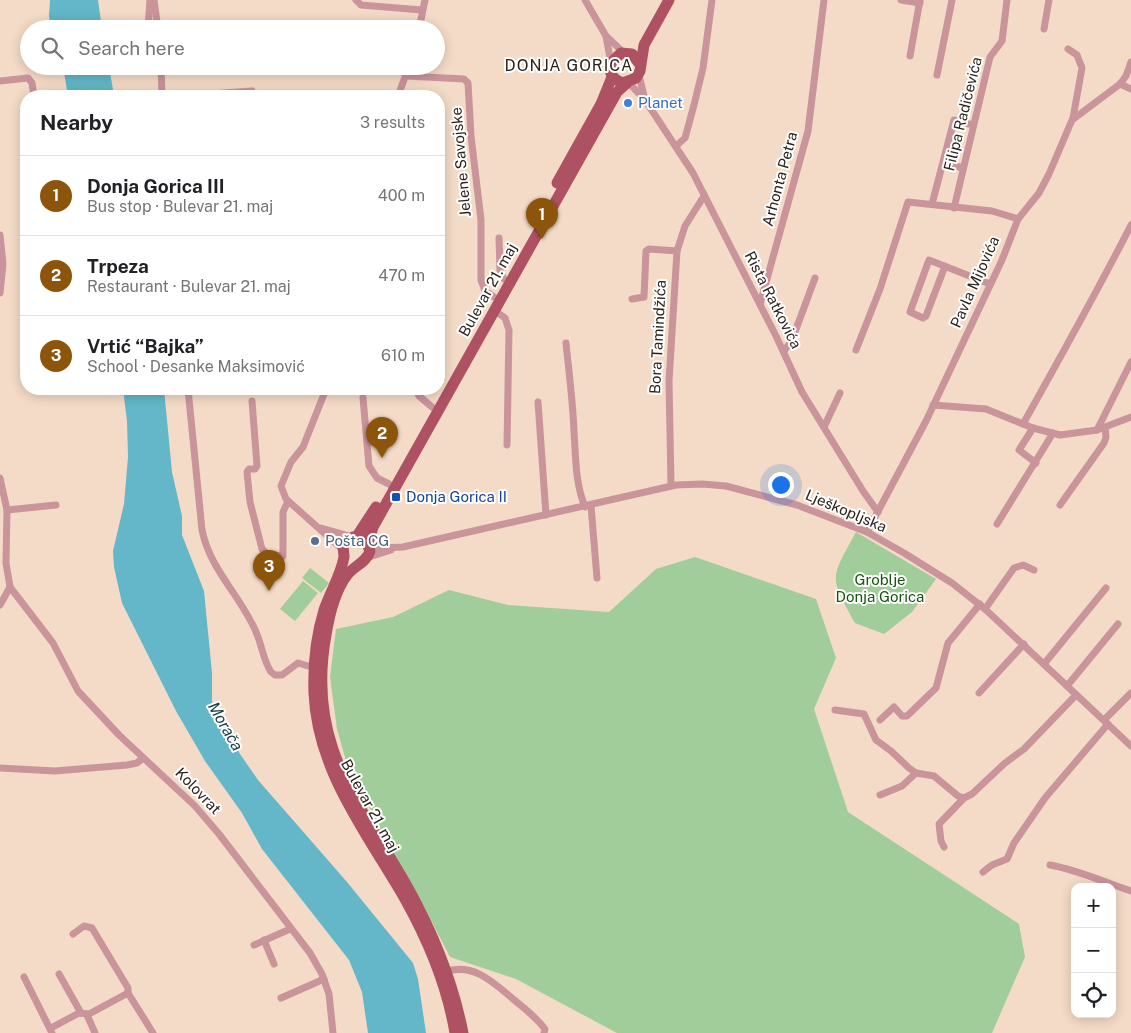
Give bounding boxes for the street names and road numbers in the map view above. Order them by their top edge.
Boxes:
street label: Filipa Radičevića [940,55,985,173]
street label: Jelene Savojske [447,107,474,217]
street label: Arhonta Petra [759,130,800,228]
street label: Pavla Mijovića [947,233,1002,330]
street label: Bulevar 21. maj [455,240,520,339]
street label: Rista Ratkovića [742,248,805,351]
street label: Bora Tamindžića [646,280,669,394]
street label: Lješkopljska [803,486,889,535]
street label: Bulevar 21. maj [338,756,403,855]
street label: Kolovrat [172,764,225,817]

